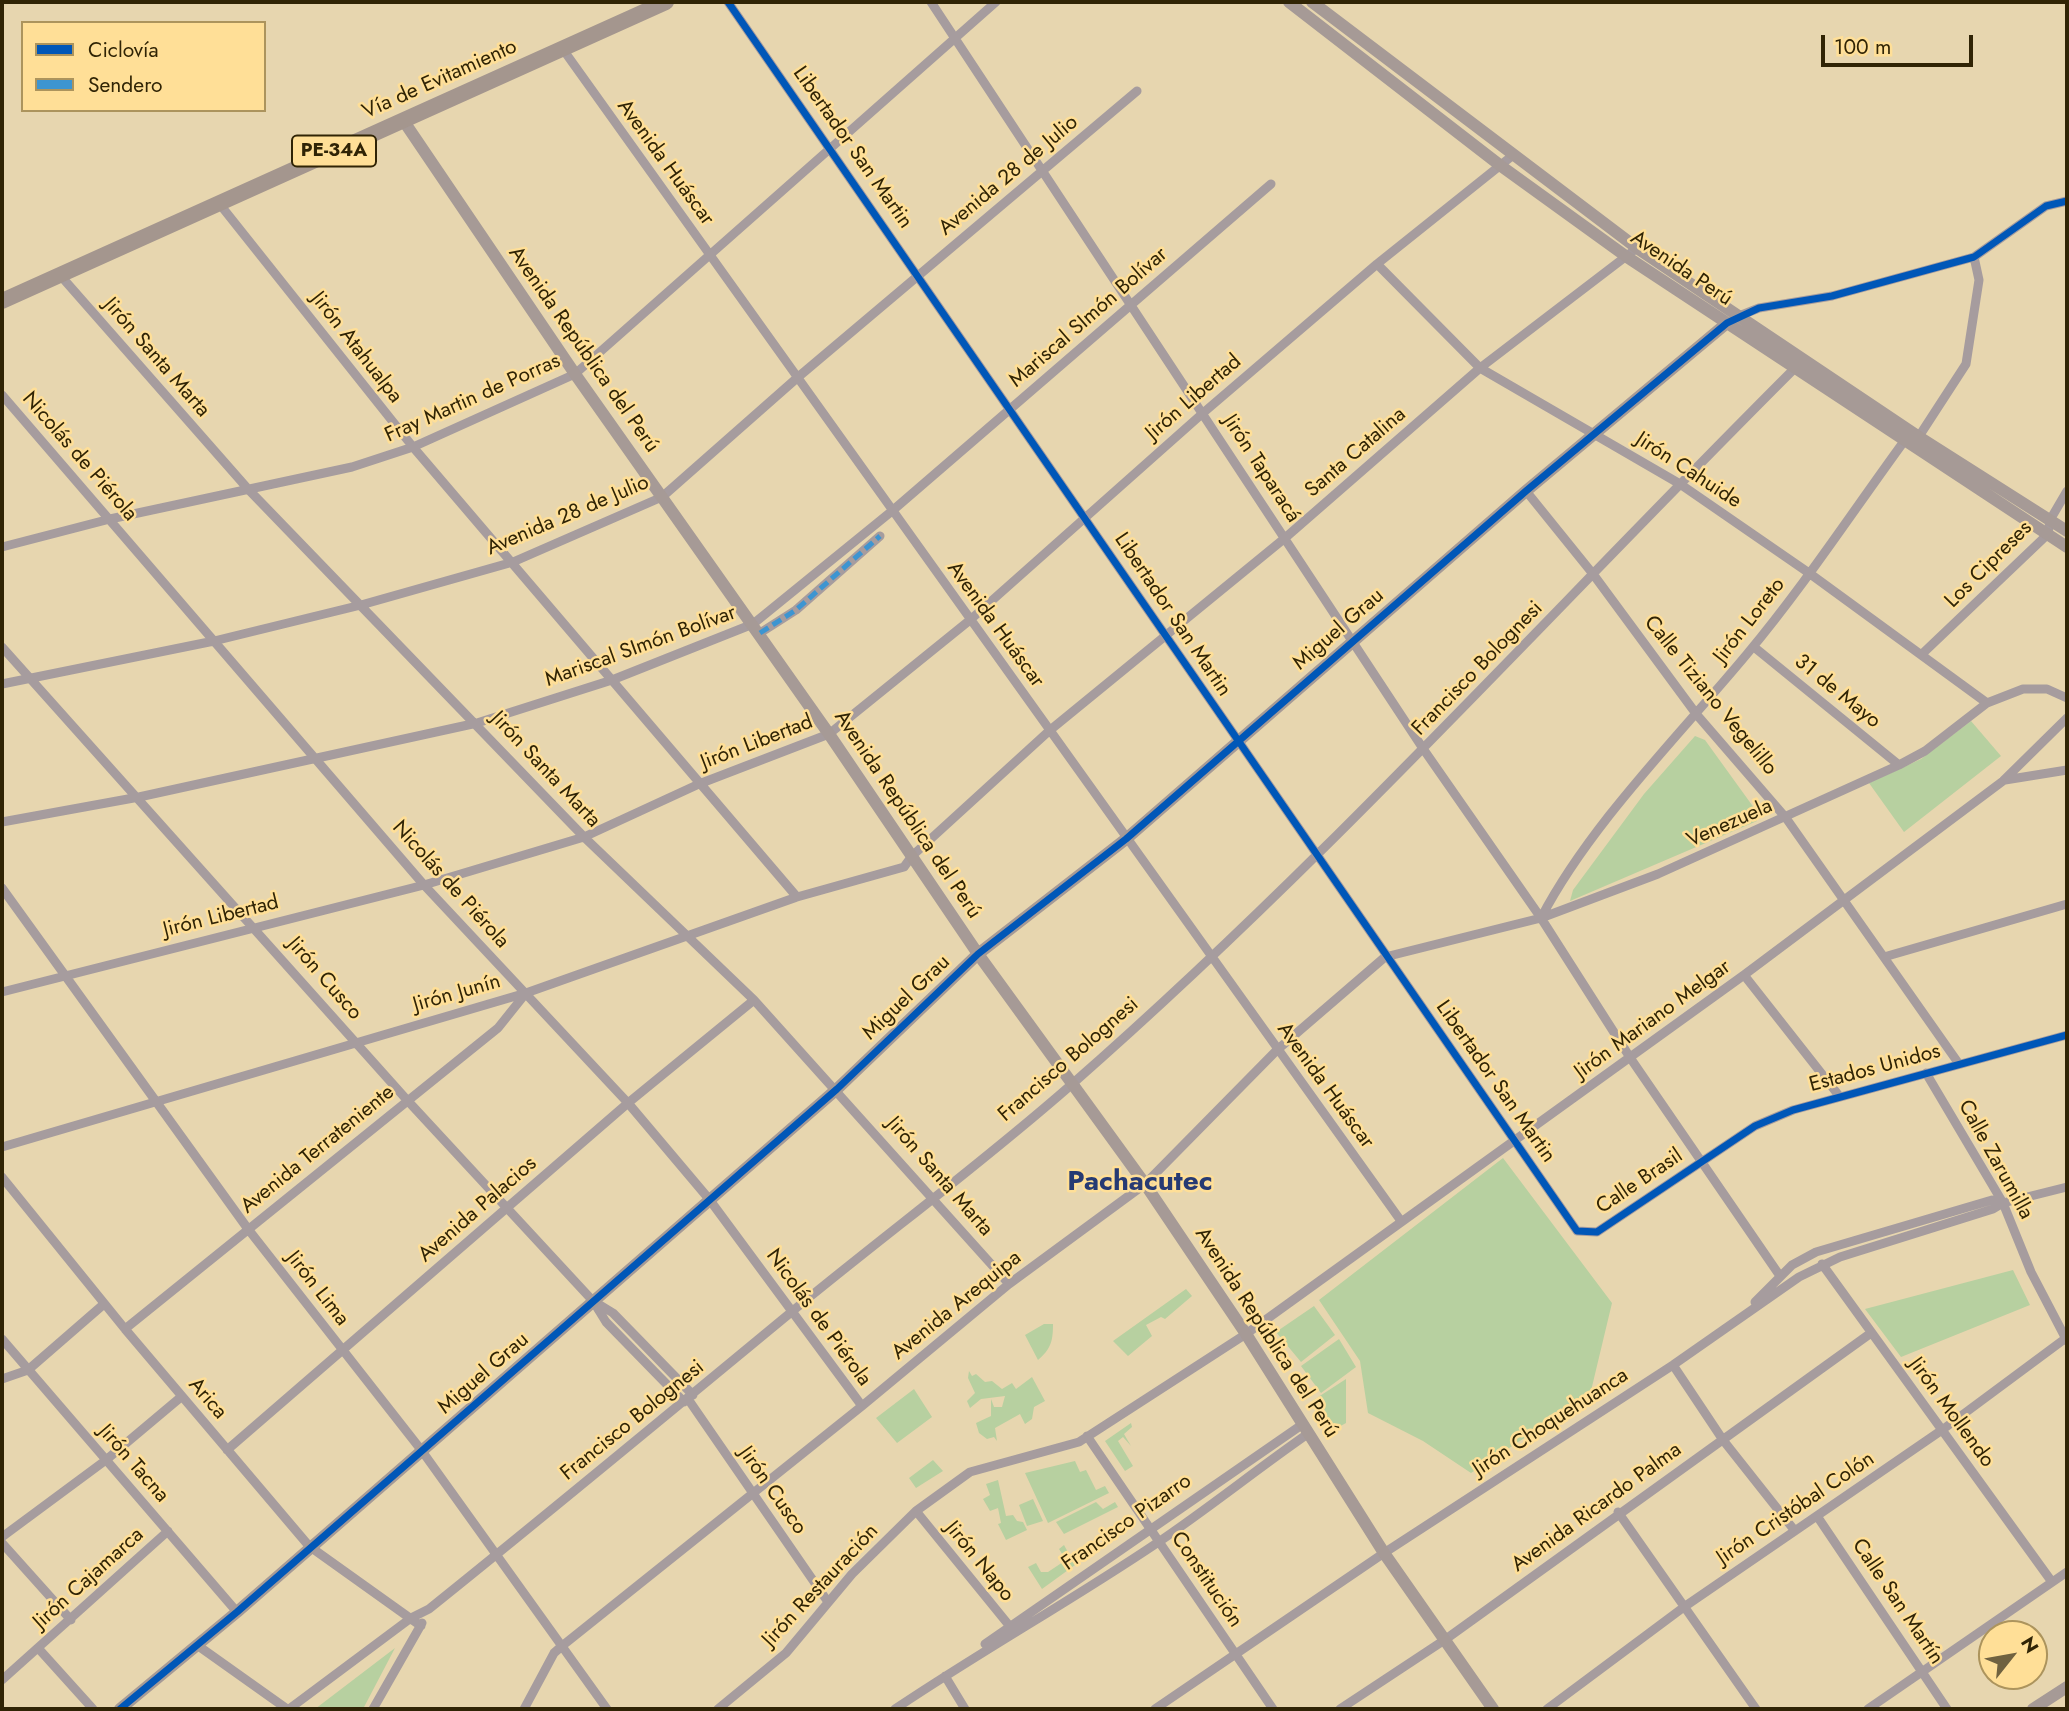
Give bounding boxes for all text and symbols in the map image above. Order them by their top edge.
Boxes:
legend [21,21,266,112]
scale bar [1824,21,1976,65]
text: 100 m [1834,32,1891,62]
text: Ciclovía [88,35,159,65]
street label: Vía de Evitamiento [359,35,521,125]
street label: Libertador San Martin [787,62,917,234]
text: Sendero [88,70,163,100]
street label: Avenida Huáscar [611,95,719,231]
street label: Avenida 28 de Julio [934,110,1084,242]
road number: PE-34A [292,136,376,167]
street label: Avenida Perú [1625,226,1737,312]
street label: Avenida República del Perú [502,242,664,458]
street label: Mariscal SImón Bolívar [1005,242,1173,394]
street label: Jirón Atahualpa [305,287,407,409]
street label: Jirón Santa Marta [97,293,215,423]
street label: Fray Martin de Porras [381,349,565,449]
street label: Jirón Libertad [1141,350,1247,446]
street label: Nicolás de Piérola [16,387,142,527]
street label: Santa Catalina [1301,402,1411,504]
street label: Jirón Taparacá [1217,410,1305,528]
street label: Jirón Cahuide [1630,427,1746,515]
street label: Avenida 28 de Julio [483,470,653,562]
street label: Los Cipreses [1940,516,2038,614]
street label: Libertador San Martin [1108,528,1236,702]
street label: Avenida Huáscar [941,557,1049,693]
street label: Jirón Loreto [1709,573,1791,669]
street label: Miguel Grau [1288,584,1390,676]
street label: Francisco Bolognesi [1407,596,1549,742]
street label: Mariscal SImón Bolívar [542,601,740,693]
street label: Calle Tiziano Vegelillo [1638,611,1782,781]
street label: 31 de Mayo [1789,650,1885,734]
street label: Avenida República del Perú [828,706,986,924]
street label: Jirón Santa Marta [485,707,605,833]
street label: Jirón Libertad [697,710,817,776]
street label: Venezuela [1683,794,1777,854]
street label: Nicolás de Piérola [386,816,514,954]
street label: Jirón Libertad [161,890,281,944]
street label: Jirón Cusco [281,932,367,1026]
street label: Miguel Grau [858,950,956,1046]
street label: Jirón Mariano Melgar [1570,955,1736,1085]
street label: Jirón Junín [410,970,504,1018]
street label: Francisco Bolognesi [994,992,1144,1128]
street label: Libertador San Martin [1430,996,1560,1168]
street label: Avenida Huáscar [1271,1018,1379,1154]
street label: Estados Unidos [1807,1039,1943,1099]
street label: Avenida Terrateniente [236,1080,400,1220]
street label: Calle Zarumilla [1952,1096,2038,1224]
street label: Jirón Santa Marta [880,1112,998,1242]
street label: Calle Brasil [1592,1144,1688,1220]
street label: Avenida Palacios [414,1152,542,1268]
district label: Pachacutec [1067,1166,1213,1200]
street label: Avenida República del Perú [1189,1223,1343,1443]
street label: Nicolás de Piérola [760,1245,876,1391]
street label: Avenida Arequipa [887,1246,1027,1366]
street label: Jirón Lima [280,1247,354,1331]
street label: Miguel Grau [433,1328,535,1420]
street label: Jirón Mollendo [1903,1353,1999,1473]
street label: Francisco Bolognesi [556,1355,710,1487]
street label: Jirón Choquehuanca [1469,1363,1633,1483]
street label: Arica [182,1373,232,1425]
street label: Jirón Tacna [92,1420,174,1508]
street label: Avenida Ricardo Palma [1507,1438,1687,1578]
street label: Jirón Cusco [733,1442,811,1540]
street label: Jirón Cristóbal Colón [1712,1447,1880,1571]
street label: Francisco Pizarro [1057,1469,1197,1577]
street label: Jirón Napo [939,1517,1019,1607]
street label: Jirón Restauración [758,1519,884,1653]
street label: Jirón Cajamarca [29,1523,149,1635]
street label: Constitución [1165,1527,1247,1633]
street label: Calle San Martín [1846,1534,1948,1670]
north arrow [1978,1620,2048,1690]
text: N [2014,1632,2045,1658]

